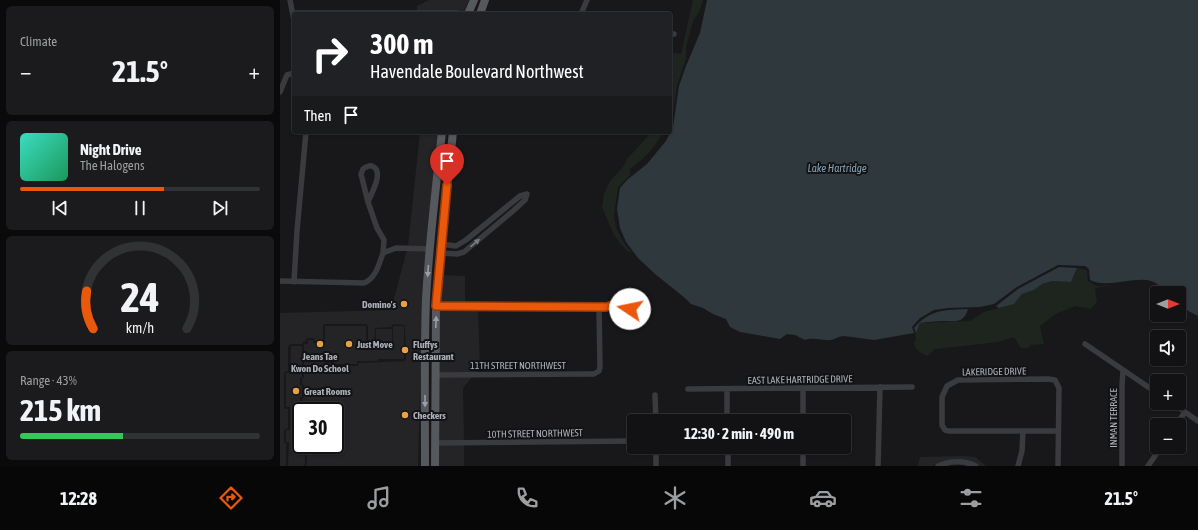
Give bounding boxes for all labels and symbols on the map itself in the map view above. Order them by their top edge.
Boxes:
pin [430,144,464,185]
water label: Lake Hartridge [807,162,867,174]
one-way arrow [470,238,481,247]
one-way arrow [425,265,432,277]
north arrow [1150,286,1186,322]
position arrow [609,288,651,330]
place label: Domino's [362,299,396,310]
marker: Domino's [399,299,409,309]
one-way arrow [433,315,439,328]
marker: Jeans Tae Kwon Do School [315,339,325,349]
marker: Just Move [344,339,354,349]
place label: Just Move [356,339,393,350]
place label: Fluffys Restaurant [413,339,454,362]
marker: Fluffys Restaurant [400,345,410,355]
place label: Jeans Tae Kwon Do School [291,351,349,374]
street label: 11TH STREET NORTHWEST [470,360,567,371]
street label: LAKERIDGE DRIVE [962,365,1027,378]
street label: EAST LAKE HARTRIDGE DRIVE [747,373,853,386]
marker: Great Rooms [291,386,301,396]
place label: Great Rooms [304,386,351,397]
street label: INMAN TERRACE [1108,387,1119,448]
one-way arrow [422,395,428,408]
speed limit sign: 30 [292,402,344,454]
marker: Checkers [400,410,410,420]
place label: Checkers [413,410,446,421]
street label: 10TH STREET NORTHWEST [487,427,584,440]

